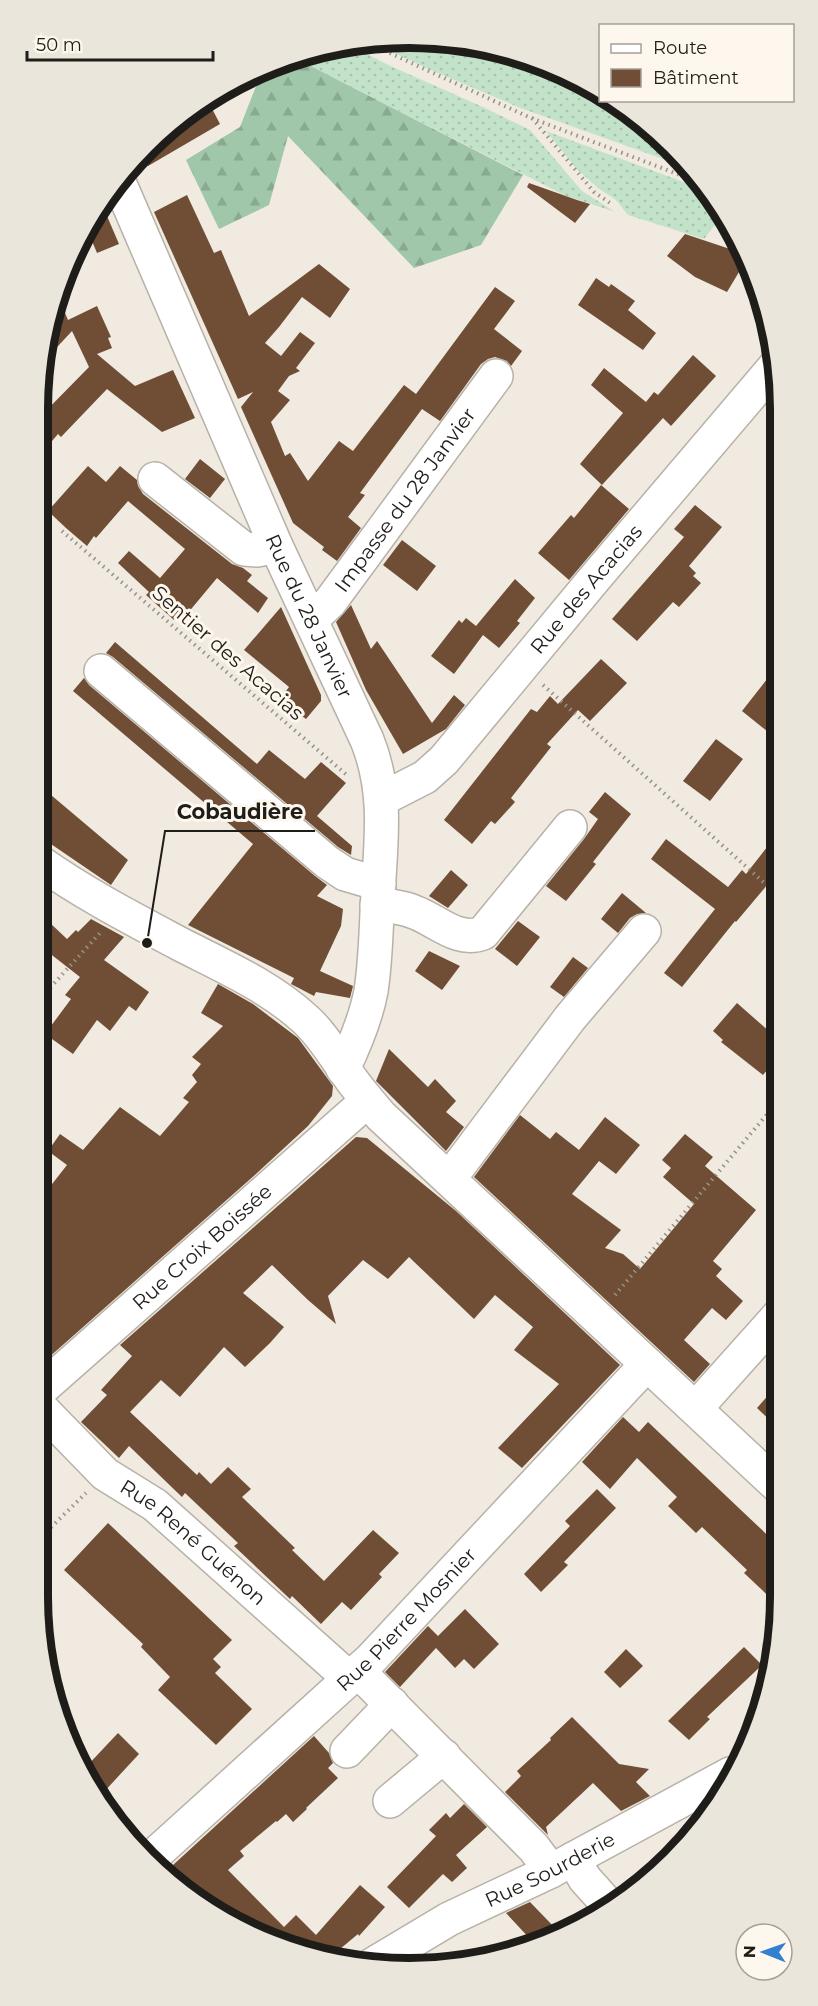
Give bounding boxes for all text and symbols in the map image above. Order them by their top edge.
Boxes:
scale bar [27,24,213,62]
legend [599,24,794,102]
text: 50 m [36,34,82,56]
text: Route [653,37,707,59]
text: Bâtiment [653,67,739,89]
street label: Impasse du 28 Janvier [330,403,481,597]
street label: Rue des Acacias [525,519,647,659]
street label: Rue du 28 Janvier [260,531,358,702]
street label: Sentier des Acacias [147,581,309,725]
callout: Cobaudière [165,792,315,831]
text: Cobaudière [177,799,303,824]
street label: Rue Croix Boissée [127,1179,277,1315]
street label: Rue René Guénon [116,1474,271,1610]
street label: Rue Pierre Mosnier [332,1543,481,1696]
street label: Rue Sourderie [481,1827,619,1912]
north arrow [734,1922,794,1982]
text: N [740,1945,759,1958]

